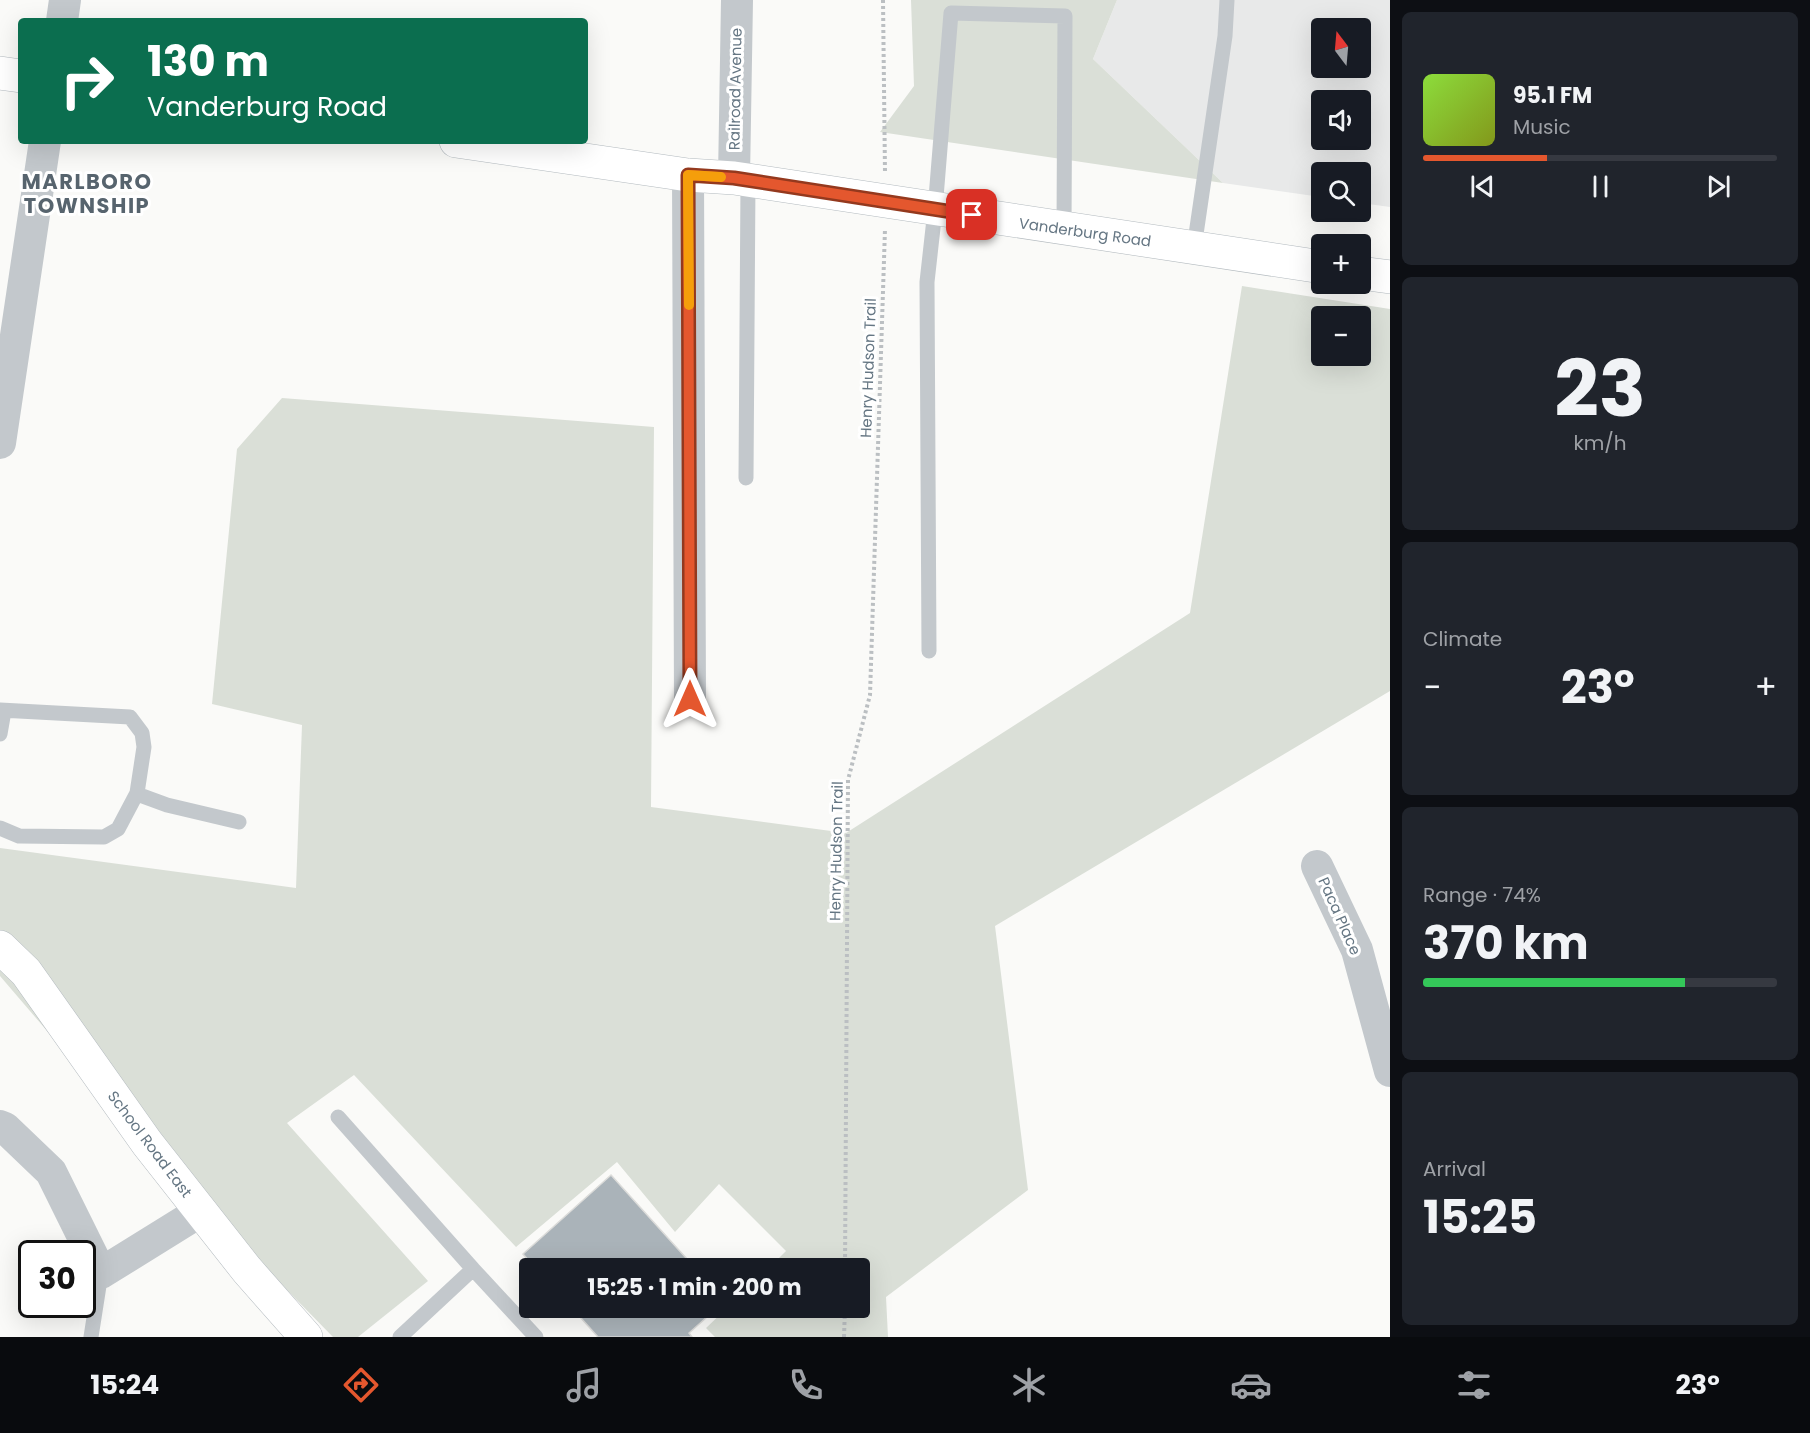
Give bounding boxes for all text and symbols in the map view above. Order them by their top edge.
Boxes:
north arrow [1311,18,1371,78]
map controls [1311,18,1371,366]
street label: Railroad Avenue [723,28,747,150]
text: 130 m [147,32,269,91]
icon: right [48,42,126,120]
text: 95.1 FM [1513,80,1592,111]
text: Vanderburg Road [147,88,387,125]
button: sound [1311,90,1371,150]
text: Music [1513,113,1571,141]
button: search [1311,162,1371,222]
district label: MARLBORO TOWNSHIP [21,167,153,220]
icon: previous [1466,170,1499,203]
icon: pause [1584,170,1617,203]
icon: next [1702,170,1735,203]
pin [946,189,997,240]
icon: arrive [955,198,988,231]
street label: Vanderburg Road [1017,212,1153,252]
button: + [1311,234,1371,294]
street label: Henry Hudson Trail [855,298,881,438]
button: − [1311,306,1371,366]
text: 23 [1554,334,1646,443]
text: km/h [1573,429,1627,457]
text: Climate [1423,625,1502,653]
text: 23° [1561,656,1635,719]
text: − [1423,664,1441,711]
text: + [1754,664,1777,711]
position arrow [658,667,722,731]
street label: Henry Hudson Trail [824,781,848,921]
street label: Paca Place [1314,874,1366,958]
text: Range · 74% [1423,881,1541,909]
text: 370 km [1423,912,1589,975]
street label: School Road East [103,1086,197,1202]
text: Arrival [1423,1155,1486,1183]
text: 15:25 [1423,1186,1537,1249]
speed limit sign: 30 [18,1240,96,1318]
text: 15:25 · 1 min · 200 m [587,1272,802,1303]
icon: directions [340,1364,382,1406]
icon: music [563,1364,605,1406]
icon: phone [785,1364,827,1406]
icon: climate [1008,1364,1050,1406]
icon: car [1230,1364,1272,1406]
icon: filters [1453,1364,1495,1406]
text: 15:24 [90,1366,159,1403]
text: 23° [1675,1366,1720,1403]

